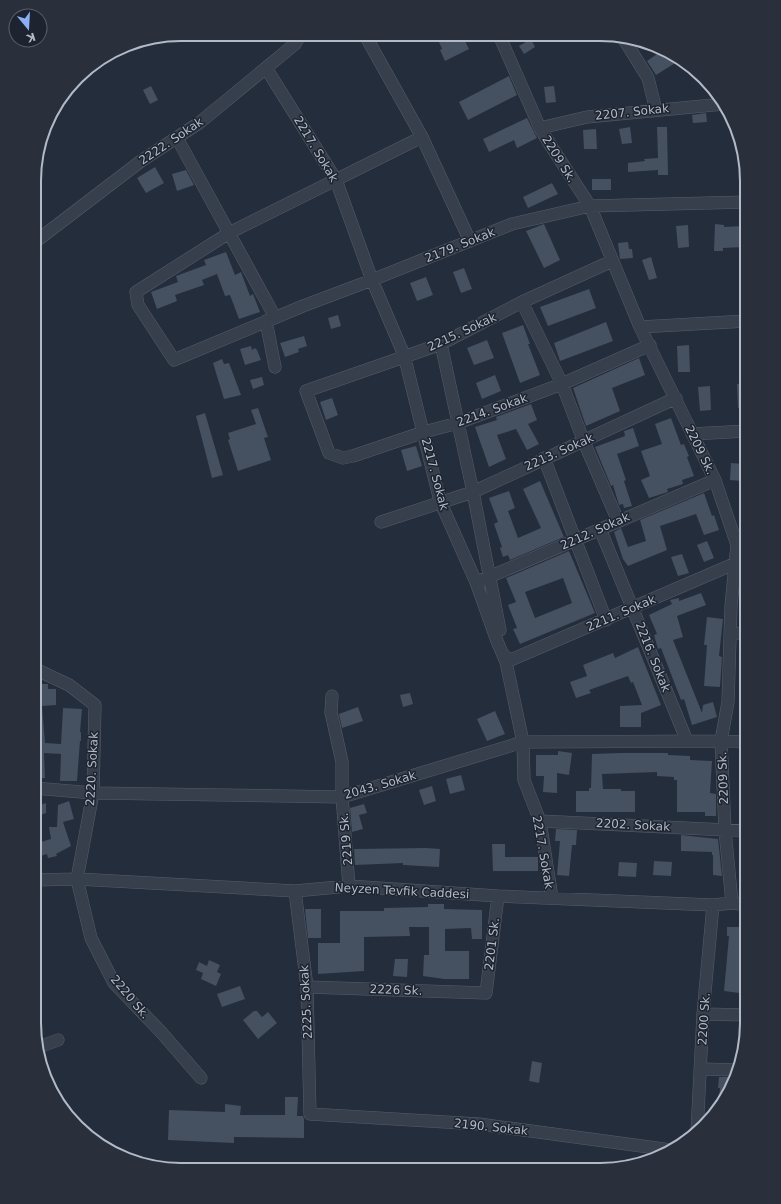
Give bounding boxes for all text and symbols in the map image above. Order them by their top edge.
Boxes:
north arrow [8,8,48,48]
text: K [24,30,37,45]
street label: 2207. Sokak [594,101,670,123]
street label: 2222. Sokak [136,114,206,168]
street label: 2217. Sokak [291,114,341,184]
street label: 2209 Sk. [539,133,579,185]
street label: 2179. Sokak [423,225,497,265]
street label: 2215. Sokak [425,310,499,354]
street label: 2214. Sokak [455,391,529,429]
street label: 2209 Sk. [682,423,718,477]
street label: 2213. Sokak [522,431,596,473]
street label: 2217. Sokak [419,436,451,512]
street label: 2212. Sokak [558,510,632,552]
street label: 2211. Sokak [584,592,658,634]
street label: 2216. Sokak [633,620,673,694]
street label: 2220. Sokak [83,732,101,806]
street label: 2209 Sk. [715,751,731,805]
street label: 2043. Sokak [342,768,418,802]
street label: 2219 Sk. [337,812,355,866]
street label: 2217. Sokak [530,814,556,890]
street label: 2202. Sokak [596,816,670,834]
street label: Neyzen Tevfik Caddesi [334,880,470,902]
street label: 2201 Sk. [482,917,502,971]
street label: 2225. Sokak [297,965,315,1039]
street label: 2220 Sk. [108,972,152,1022]
street label: 2226 Sk. [369,982,423,998]
street label: 2200 Sk. [695,992,713,1046]
street label: 2190. Sokak [453,1116,529,1138]

